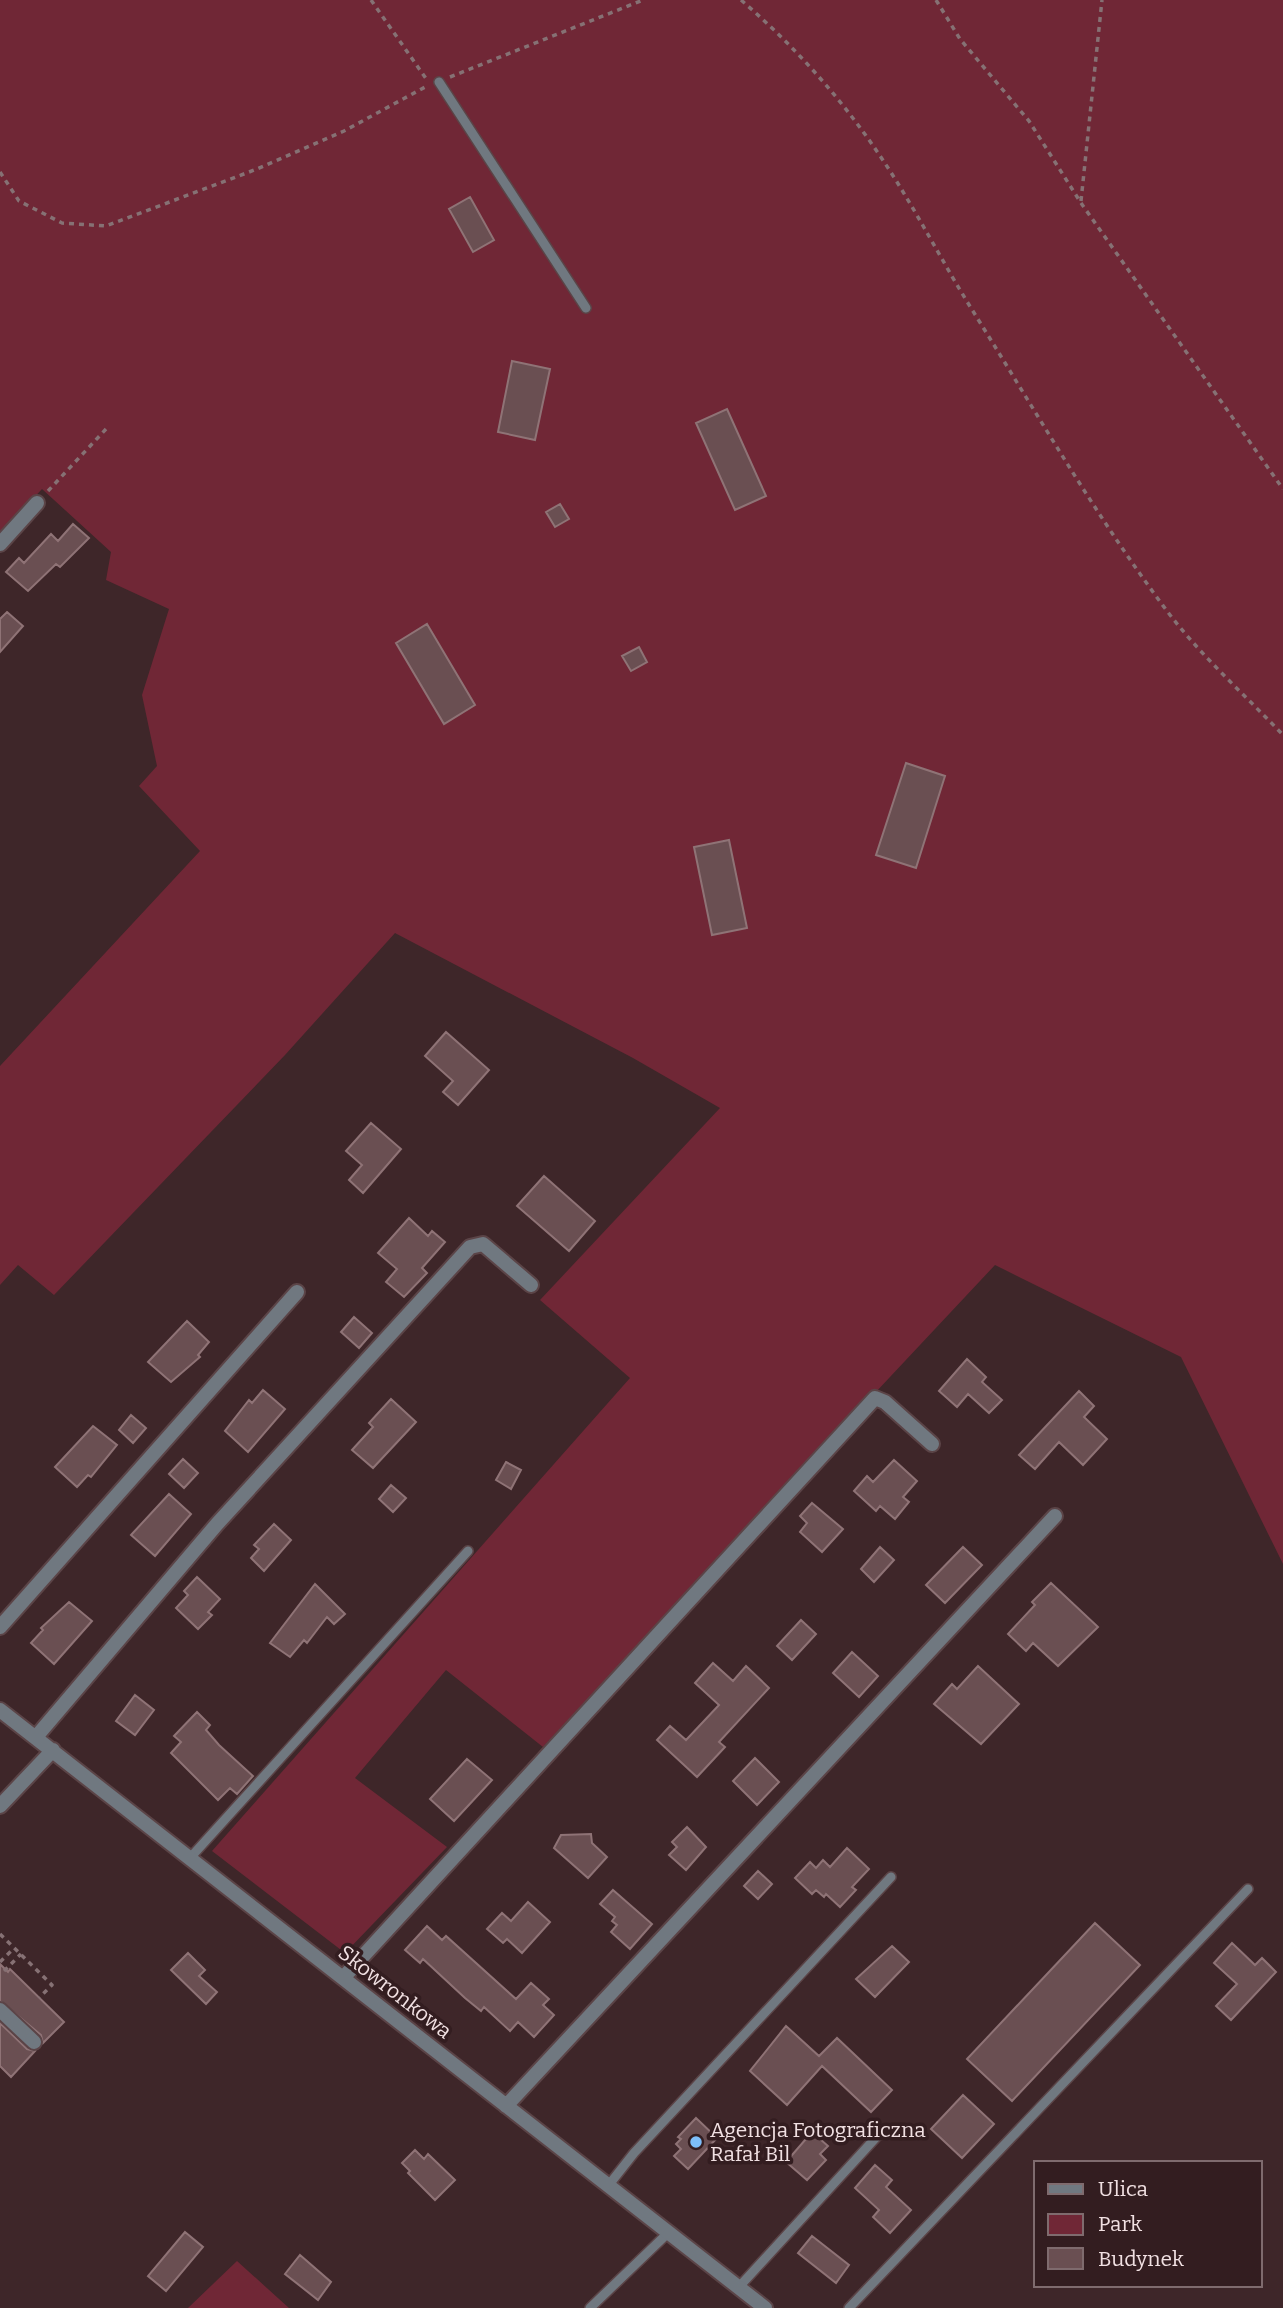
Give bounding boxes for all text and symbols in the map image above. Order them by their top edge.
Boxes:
street label: Skowronkowa [333,1940,457,2045]
place label: Agencja Fotograficzna Rafał Bil [710,2117,926,2167]
marker: Agencja Fotograficzna Rafał Bil [688,2134,704,2150]
legend [1034,2161,1262,2287]
text: Ulica [1098,2176,1148,2202]
text: Park [1098,2211,1142,2237]
text: Budynek [1098,2246,1184,2272]

